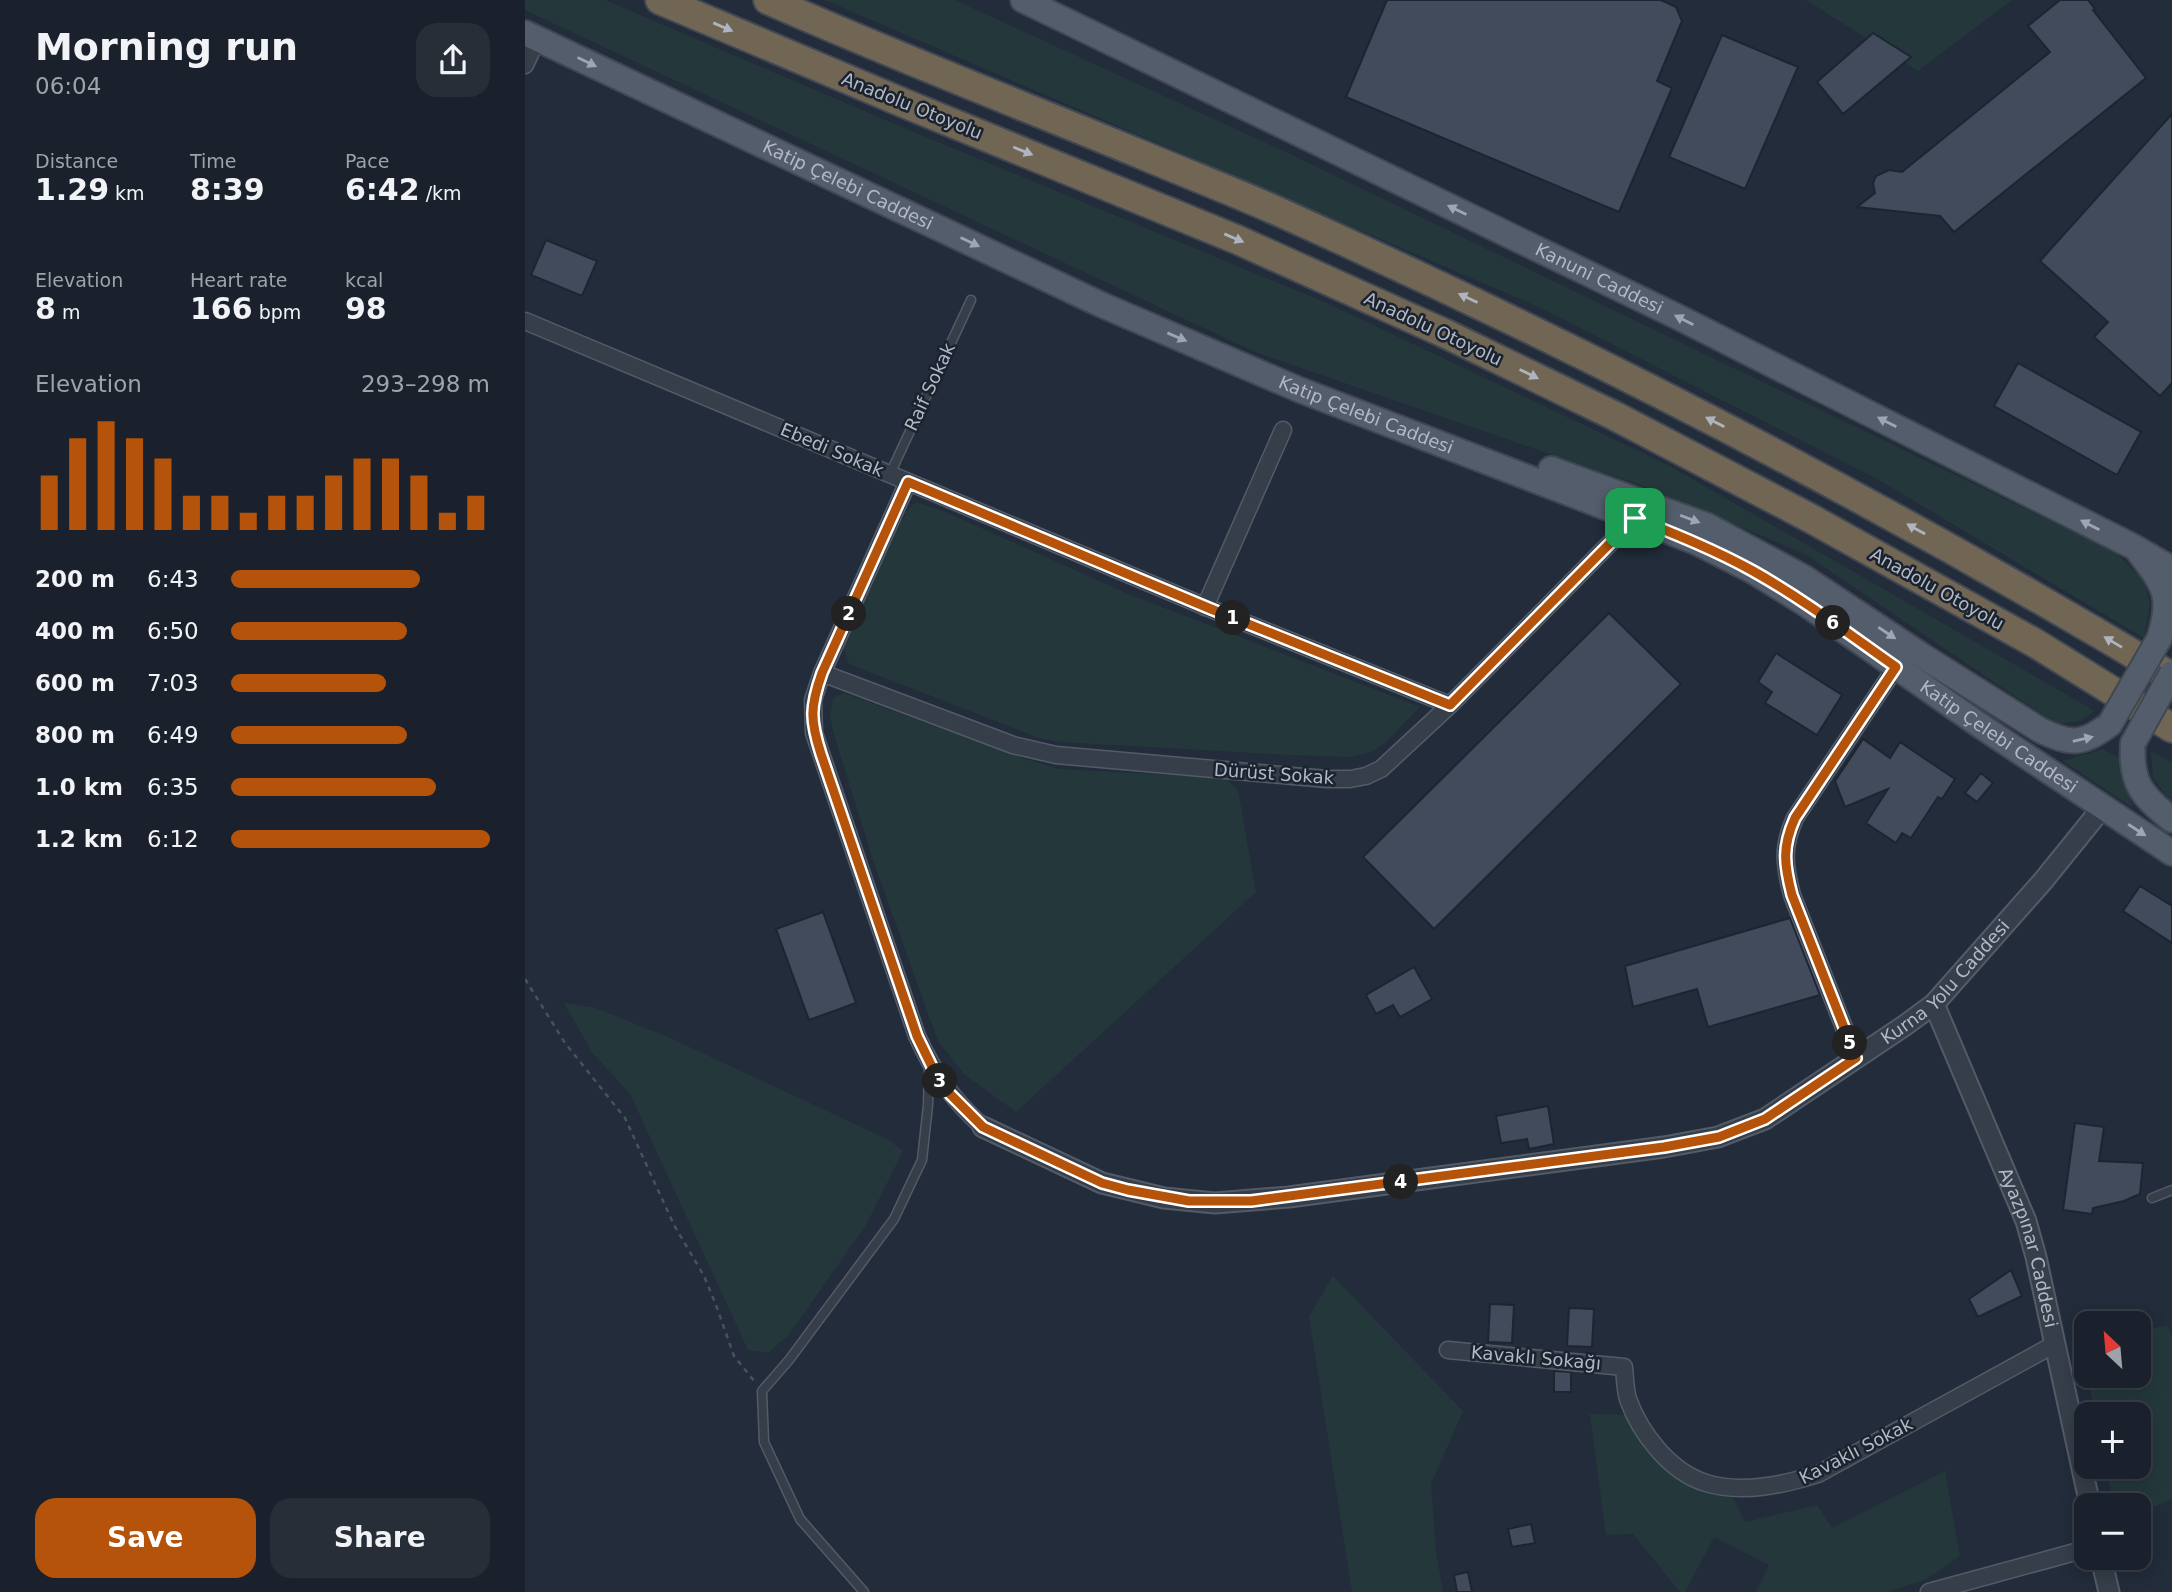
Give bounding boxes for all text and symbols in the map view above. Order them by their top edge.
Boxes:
one-way arrow [712,22,733,33]
button: share [416,23,490,97]
text: Morning run [35,25,298,69]
one-way arrow [577,57,597,68]
street label: Anadolu Otoyolu [839,68,985,143]
text: 06:04 [35,73,101,99]
street label: Katip Çelebi Caddesi [760,136,937,234]
one-way arrow [1013,146,1034,157]
text: Distance [35,150,118,172]
text: Time [190,150,237,172]
text: Pace [345,150,389,172]
text: 1.29 [35,172,109,207]
text: 8:39 [190,172,265,207]
text: 6:42 [345,172,420,207]
text: km [109,182,145,204]
text: /km [420,182,462,204]
one-way arrow [1447,204,1467,216]
one-way arrow [1223,233,1244,244]
one-way arrow [960,237,980,248]
street label: Kanuni Caddesi [1532,239,1667,318]
text: Elevation [35,269,123,291]
text: Heart rate [190,269,288,291]
text: kcal [345,269,383,291]
street label: Anadolu Otoyolu [1361,287,1505,370]
text: 8 [35,291,56,326]
text: 166 [190,291,253,326]
text: 98 [345,291,387,326]
one-way arrow [1458,292,1478,304]
text: m [56,301,80,323]
text: bpm [253,301,301,323]
one-way arrow [1674,315,1694,326]
one-way arrow [1167,331,1187,343]
street label: Raif Sokak [900,339,959,434]
one-way arrow [1519,369,1539,380]
text: Elevation [35,371,142,397]
text: 293–298 m [361,371,490,397]
street label: Katip Çelebi Caddesi [1276,371,1457,458]
one-way arrow [1705,416,1725,428]
one-way arrow [1877,417,1897,428]
street label: Ebedi Sokak [777,418,887,481]
pin [1605,488,1665,548]
icon: arrive [1616,499,1654,537]
one-way arrow [1680,514,1701,525]
one-way arrow [2080,519,2100,530]
one-way arrow [1906,523,1926,535]
street label: Anadolu Otoyolu [1867,543,2008,634]
text: 200 m [35,566,115,592]
text: 6:43 [147,566,199,592]
pin: 2 [831,596,867,632]
pin: 1 [1215,600,1251,636]
text: 2 [842,602,855,624]
text: 1 [1226,606,1239,628]
pin: 6 [1815,606,1851,640]
text: 6 [1826,611,1839,633]
text: 400 m [35,618,115,644]
text: 6:50 [147,618,199,644]
one-way arrow [1877,626,1897,639]
one-way arrow [2104,636,2123,648]
text: 600 m [35,670,115,696]
text: 7:03 [147,670,199,696]
street label: Katip Çelebi Caddesi [1916,676,2082,797]
text: 800 m [35,722,115,748]
text: 6:49 [147,722,199,748]
one-way arrow [2072,733,2094,744]
street label: Dürüst Sokak [1213,759,1335,788]
text: 1.0 km [35,774,123,800]
text: 6:35 [147,774,199,800]
one-way arrow [2127,823,2146,836]
text: 1.2 km [35,826,123,852]
text: 6:12 [147,826,199,852]
street label: Kurna Yolu Caddesi [1877,915,2014,1048]
pin: 5 [1833,1026,1867,1060]
text: 5 [1843,1031,1856,1053]
pin: 3 [923,1064,957,1098]
text: 3 [933,1069,946,1091]
pin: 4 [1383,1164,1419,1200]
street label: Ayazpınar Caddesi [1995,1164,2062,1330]
text: 4 [1394,1170,1407,1192]
north arrow [2074,1311,2151,1388]
map controls [2074,1311,2151,1570]
street label: Kavaklı Sokağı [1470,1341,1602,1374]
button: + [2074,1402,2151,1479]
street label: Kavaklı Sokak [1796,1413,1916,1488]
button: − [2074,1493,2151,1570]
button: Save [35,1498,256,1578]
button: Share [270,1498,490,1578]

